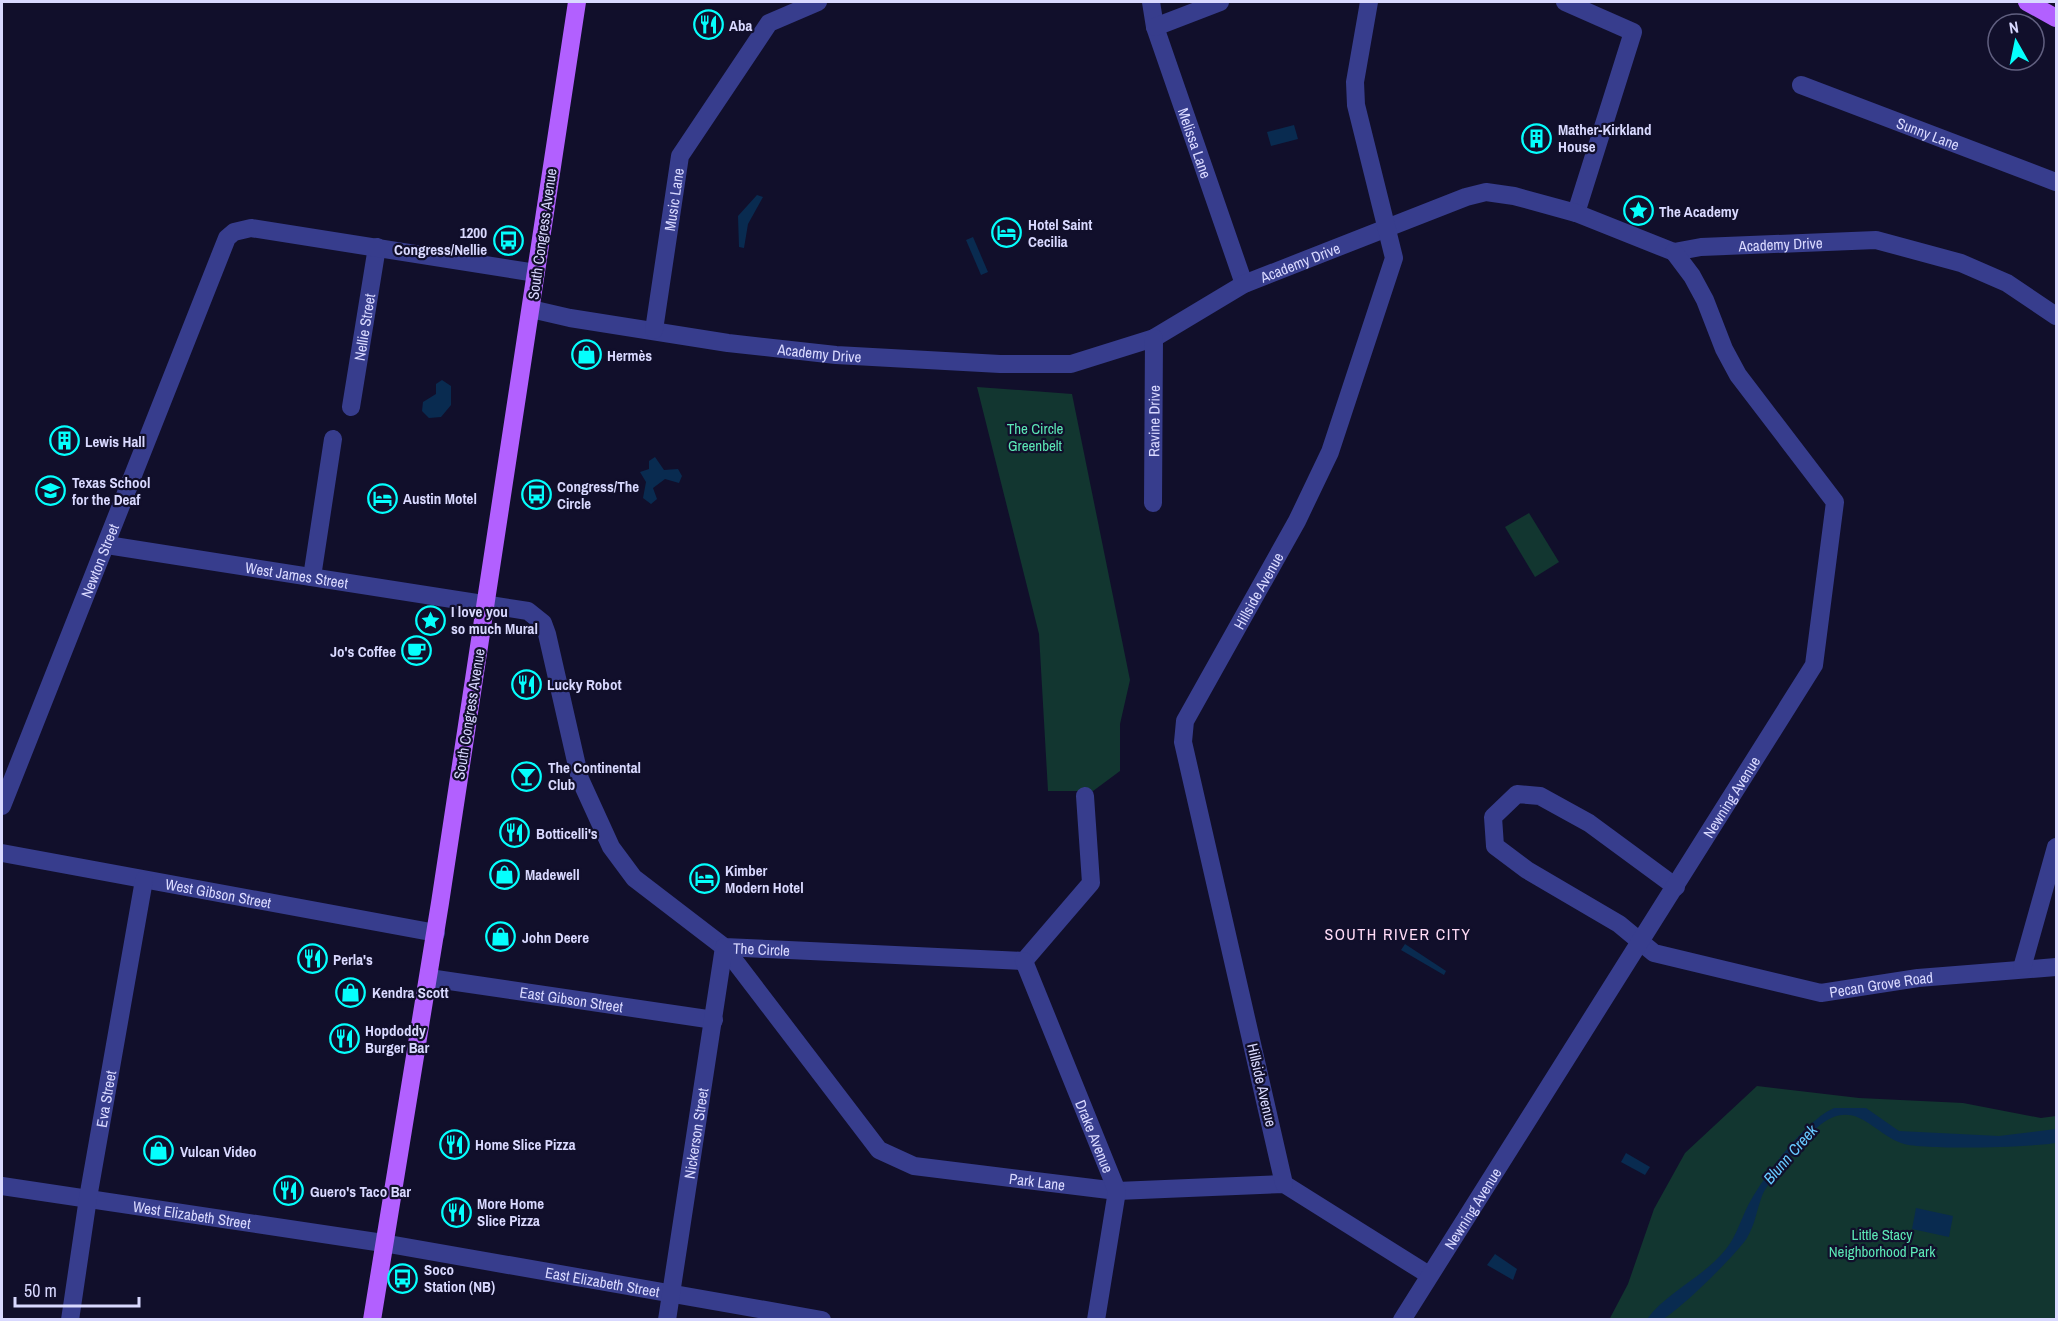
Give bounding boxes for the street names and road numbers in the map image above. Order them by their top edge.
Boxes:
street label: Melissa Lane [1173,105,1217,181]
street label: Sunny Lane [1894,112,1963,155]
street label: Music Lane [658,166,689,232]
street label: South Congress Avenue [522,167,562,301]
street label: Academy Drive [1737,232,1823,256]
street label: Academy Drive [1256,237,1343,288]
street label: Nellie Street [348,291,380,362]
street label: Academy Drive [775,338,862,367]
street label: Ravine Drive [1143,385,1164,457]
street label: Newton Street [75,520,124,601]
street label: Hillside Avenue [1228,548,1288,633]
street label: West James Street [244,556,350,593]
street label: South Congress Avenue [448,647,490,781]
street label: Newning Avenue [1697,752,1765,842]
street label: West Gibson Street [164,873,274,913]
street label: The Circle [733,937,790,961]
street label: Pecan Grove Road [1828,966,1934,1002]
street label: East Gibson Street [518,981,625,1017]
street label: Hillside Avenue [1242,1041,1282,1129]
street label: Eva Street [90,1068,121,1129]
street label: Nickerson Street [678,1086,713,1180]
street label: Drake Avenue [1071,1097,1119,1176]
street label: Newning Avenue [1439,1163,1506,1253]
street label: Park Lane [1008,1167,1066,1195]
street label: West Elizabeth Street [132,1195,253,1234]
street label: East Elizabeth Street [544,1261,662,1302]

